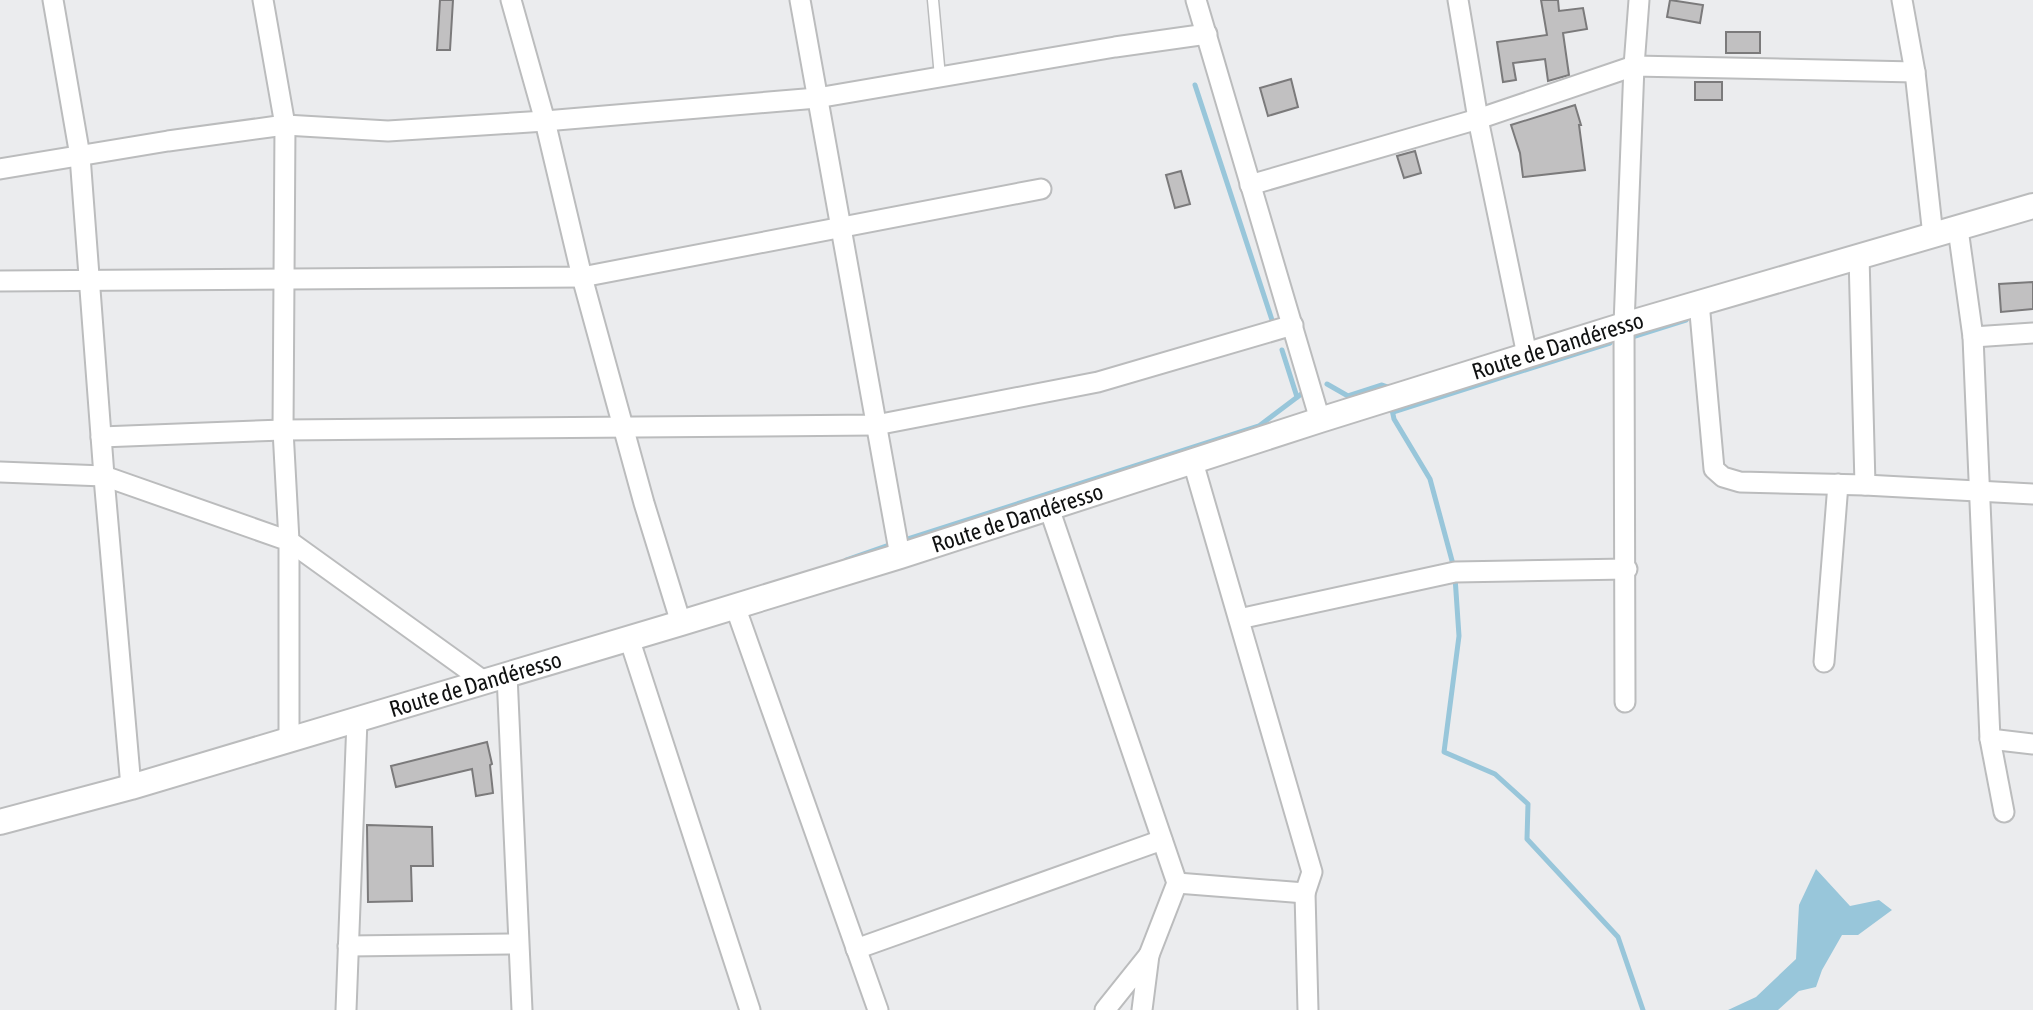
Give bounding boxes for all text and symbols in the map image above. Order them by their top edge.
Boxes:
street label: Route de Dandéresso [1469,307,1647,385]
street label: Route de Dandéresso [929,478,1106,558]
street label: Route de Dandéresso [386,646,565,722]

